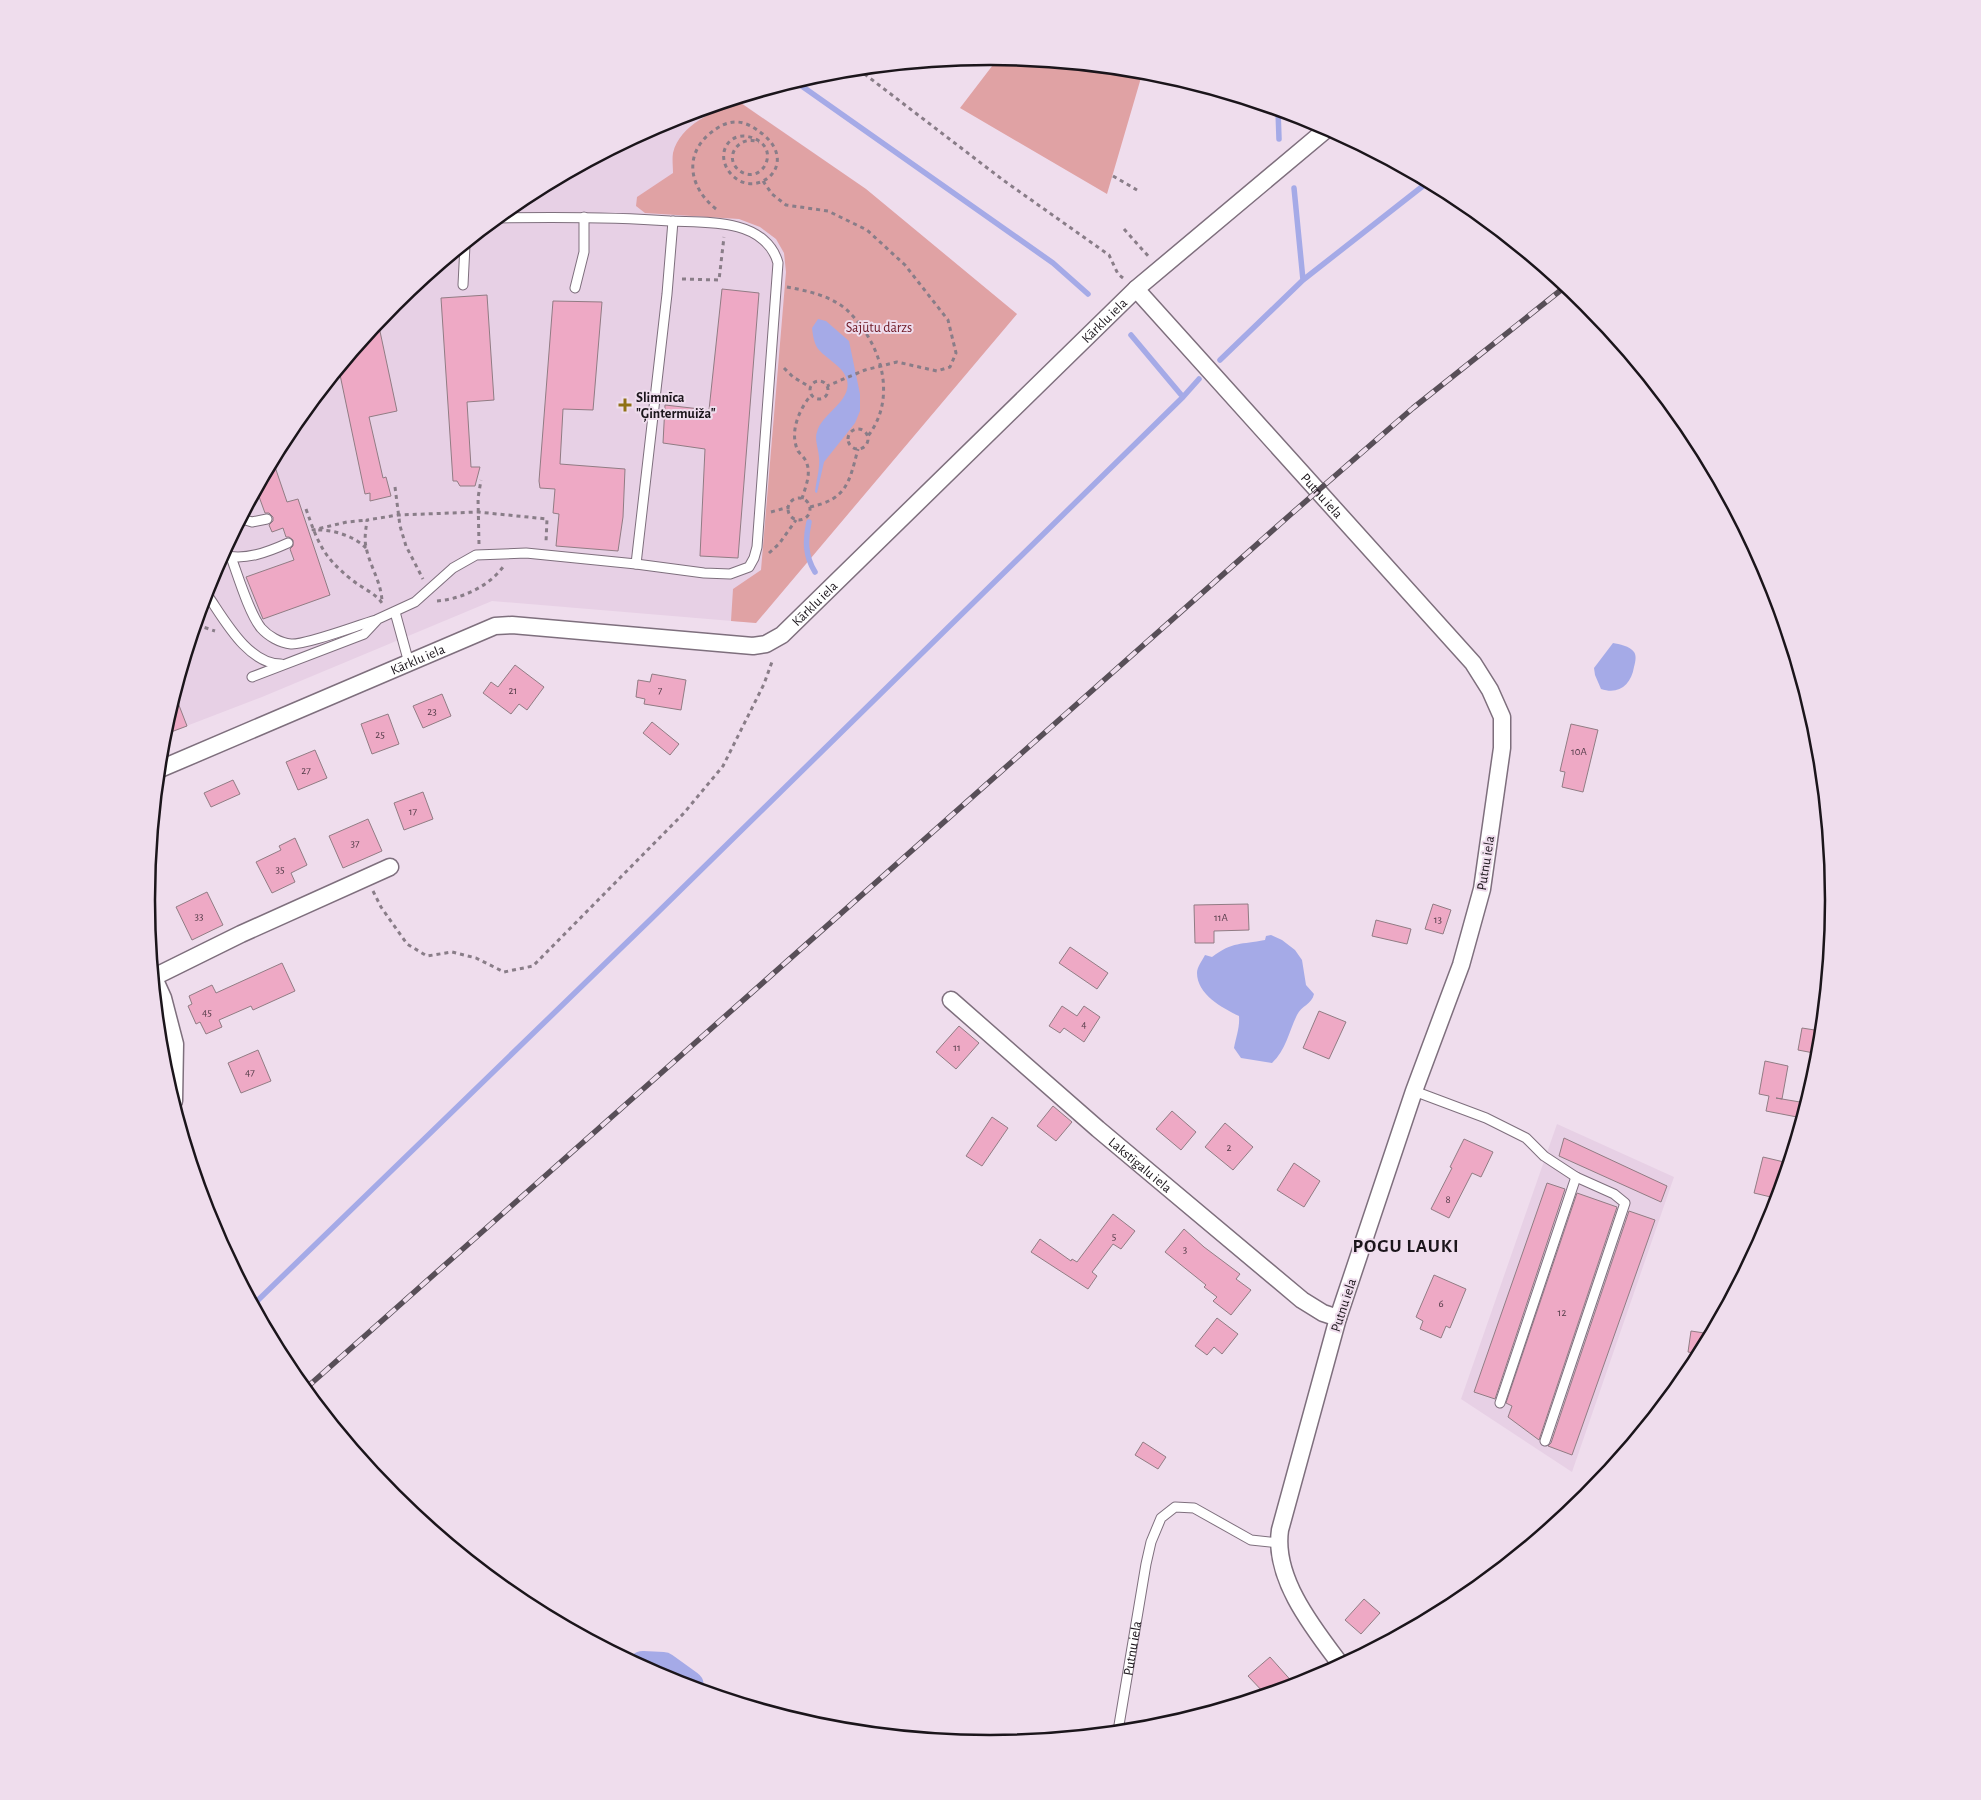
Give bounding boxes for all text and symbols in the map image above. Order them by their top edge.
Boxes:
street label: Kārklu iela [1079,295,1131,346]
park label: Sajūtu dārzs [846,321,912,335]
place label: Slimnīca "Ģintermuiža" [636,391,716,422]
marker: Slimnīca "Ģintermuiža" [618,398,632,412]
street label: Putnu iela [1298,471,1345,522]
street label: Kārklu iela [790,579,841,629]
street label: Kārklu iela [389,642,448,678]
house number: 21 [509,685,517,696]
house number: 7 [658,685,663,696]
house number: 23 [427,706,437,717]
house number: 25 [375,729,385,740]
house number: 10A [1571,746,1588,757]
house number: 27 [301,765,311,776]
house number: 17 [409,806,418,817]
street label: Putnu iela [1475,834,1497,891]
house number: 37 [350,838,360,849]
house number: 35 [275,864,285,875]
house number: 33 [194,911,204,922]
house number: 11A [1214,912,1229,923]
house number: 13 [1434,914,1443,925]
house number: 45 [202,1007,212,1018]
house number: 4 [1081,1019,1087,1030]
house number: 11 [953,1042,961,1053]
house number: 47 [245,1067,255,1078]
street label: Lakstīgalu iela [1106,1135,1174,1196]
house number: 2 [1226,1142,1232,1153]
house number: 8 [1445,1194,1451,1205]
house number: 5 [1112,1231,1117,1242]
district label: POGU LAUKI [1352,1237,1460,1256]
house number: 3 [1183,1244,1188,1255]
street label: Putnu iela [1329,1276,1359,1334]
house number: 6 [1438,1298,1444,1309]
house number: 12 [1558,1307,1566,1318]
street label: Putnu iela [1121,1619,1144,1677]

